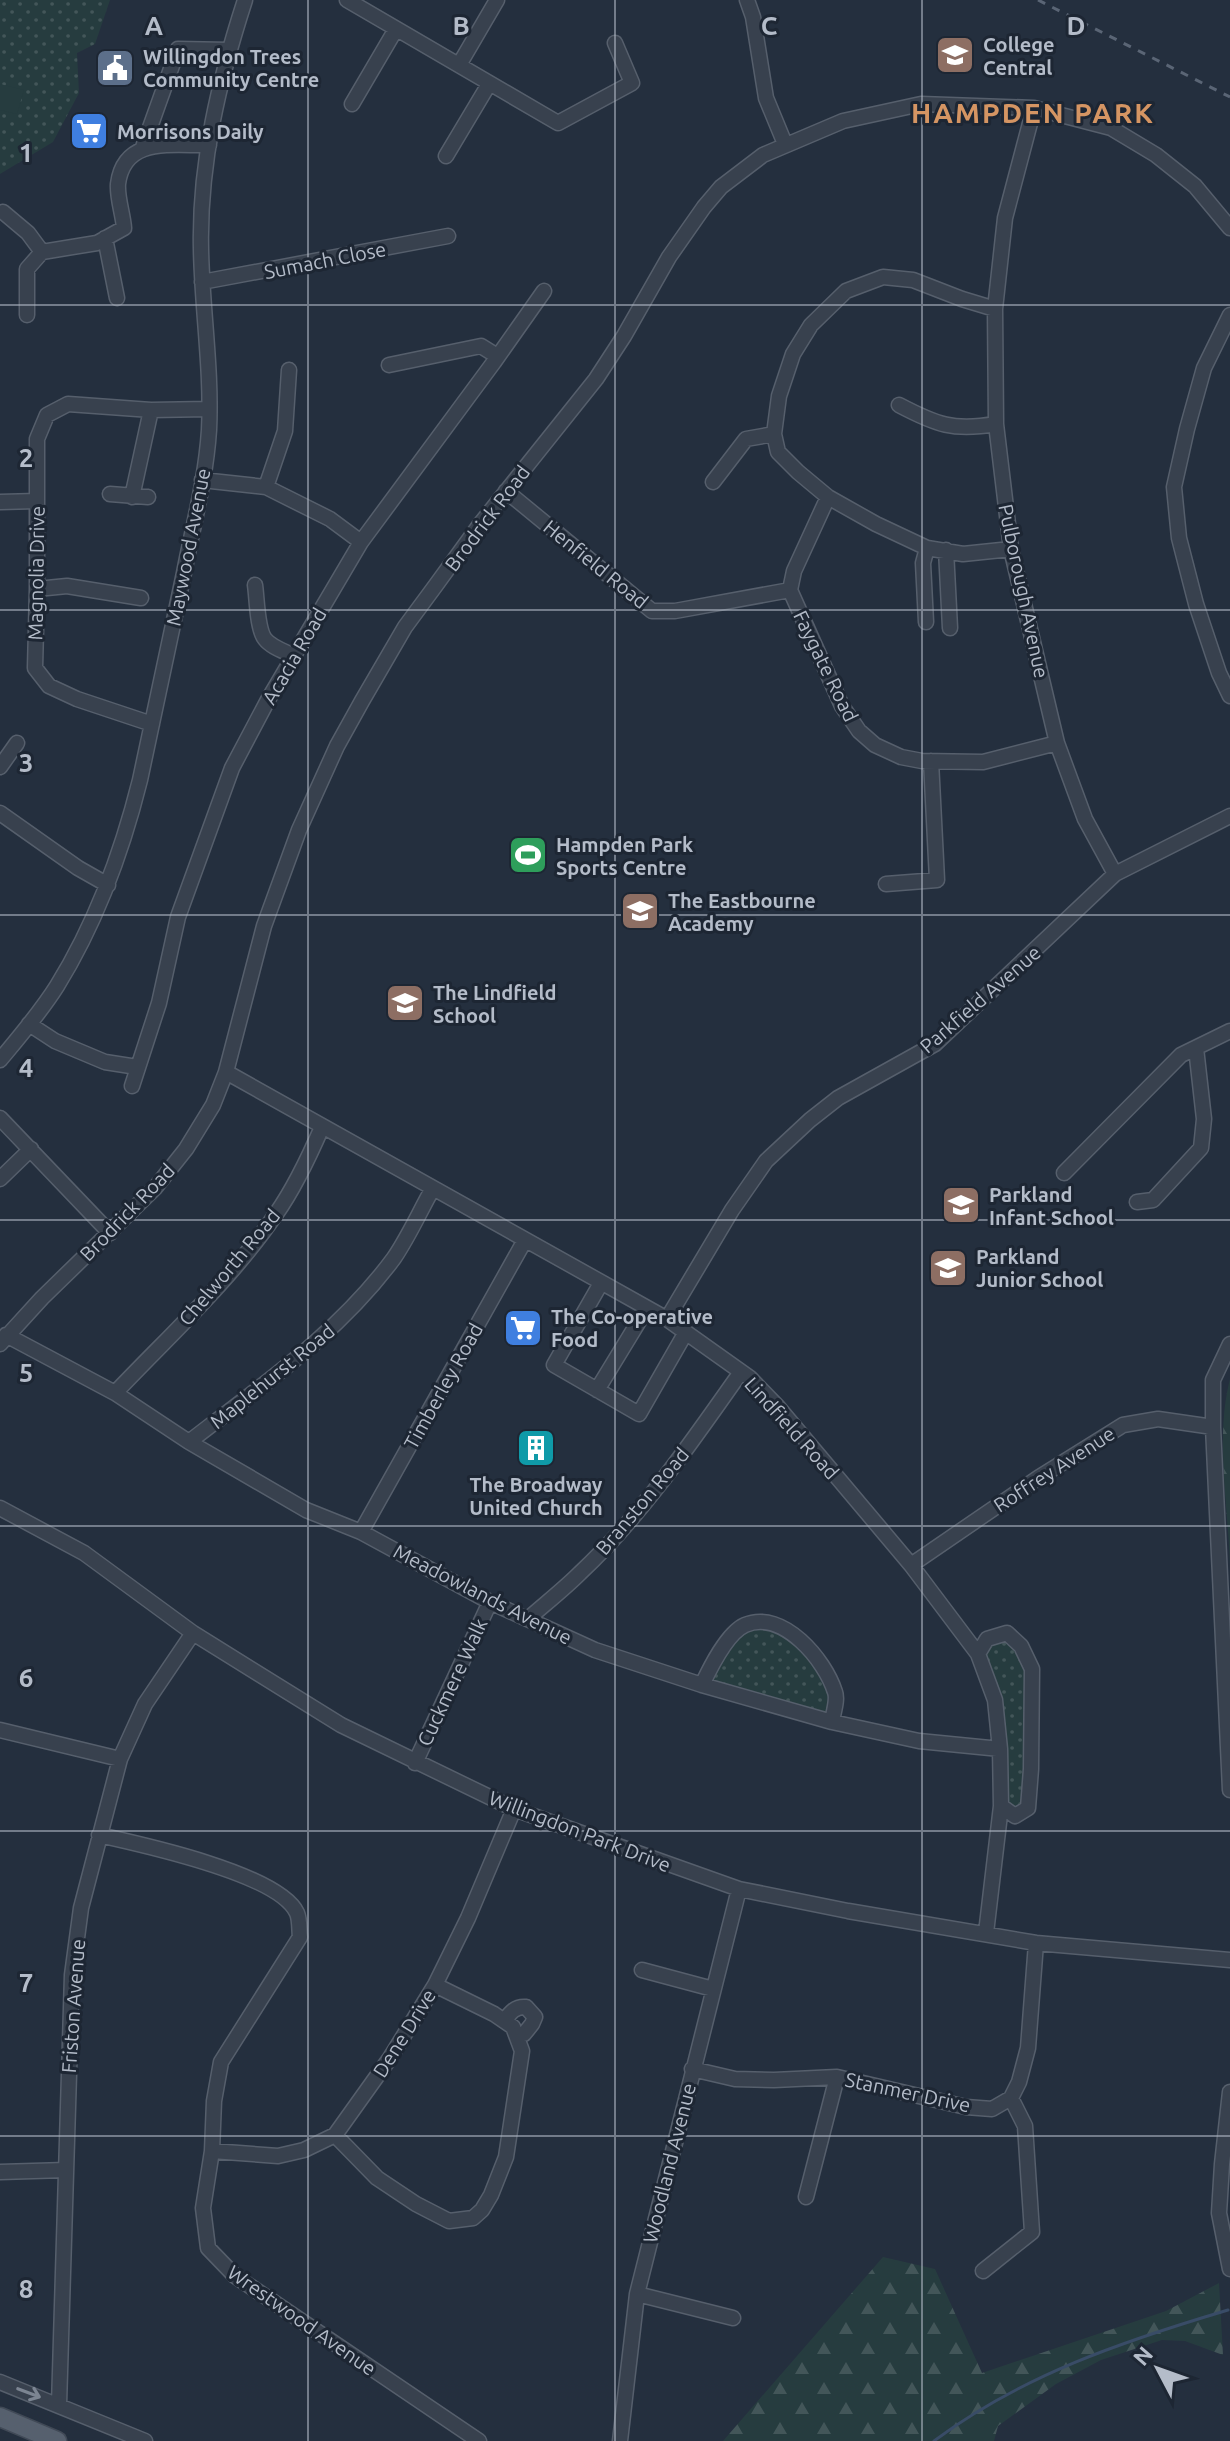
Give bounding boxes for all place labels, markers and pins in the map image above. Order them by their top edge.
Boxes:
place label: College Central [983,33,1055,79]
school or university icon: College Central [934,34,976,76]
place label: Willingdon Trees Community Centre [143,45,319,91]
public building icon: Willingdon Trees Community Centre [94,47,136,89]
supermarket icon: Morrisons Daily [68,110,110,152]
place label: Morrisons Daily [117,120,264,143]
place label: Hampden Park Sports Centre [556,833,693,879]
sports icon: Hampden Park Sports Centre [507,834,549,876]
place label: The Eastbourne Academy [668,889,816,935]
school or university icon: The Eastbourne Academy [619,890,661,932]
place label: The Lindfield School [433,981,557,1027]
school or university icon: The Lindfield School [384,982,426,1024]
place label: Parkland Infant School [989,1183,1114,1229]
school or university icon: Parkland Infant School [940,1184,982,1226]
place label: Parkland Junior School [976,1245,1103,1291]
school or university icon: Parkland Junior School [927,1247,969,1289]
place label: The Co-operative Food [551,1305,713,1351]
supermarket icon: The Co-operative Food [502,1307,544,1349]
building icon: The Broadway United Church [515,1427,557,1469]
place label: The Broadway United Church [469,1473,603,1519]

